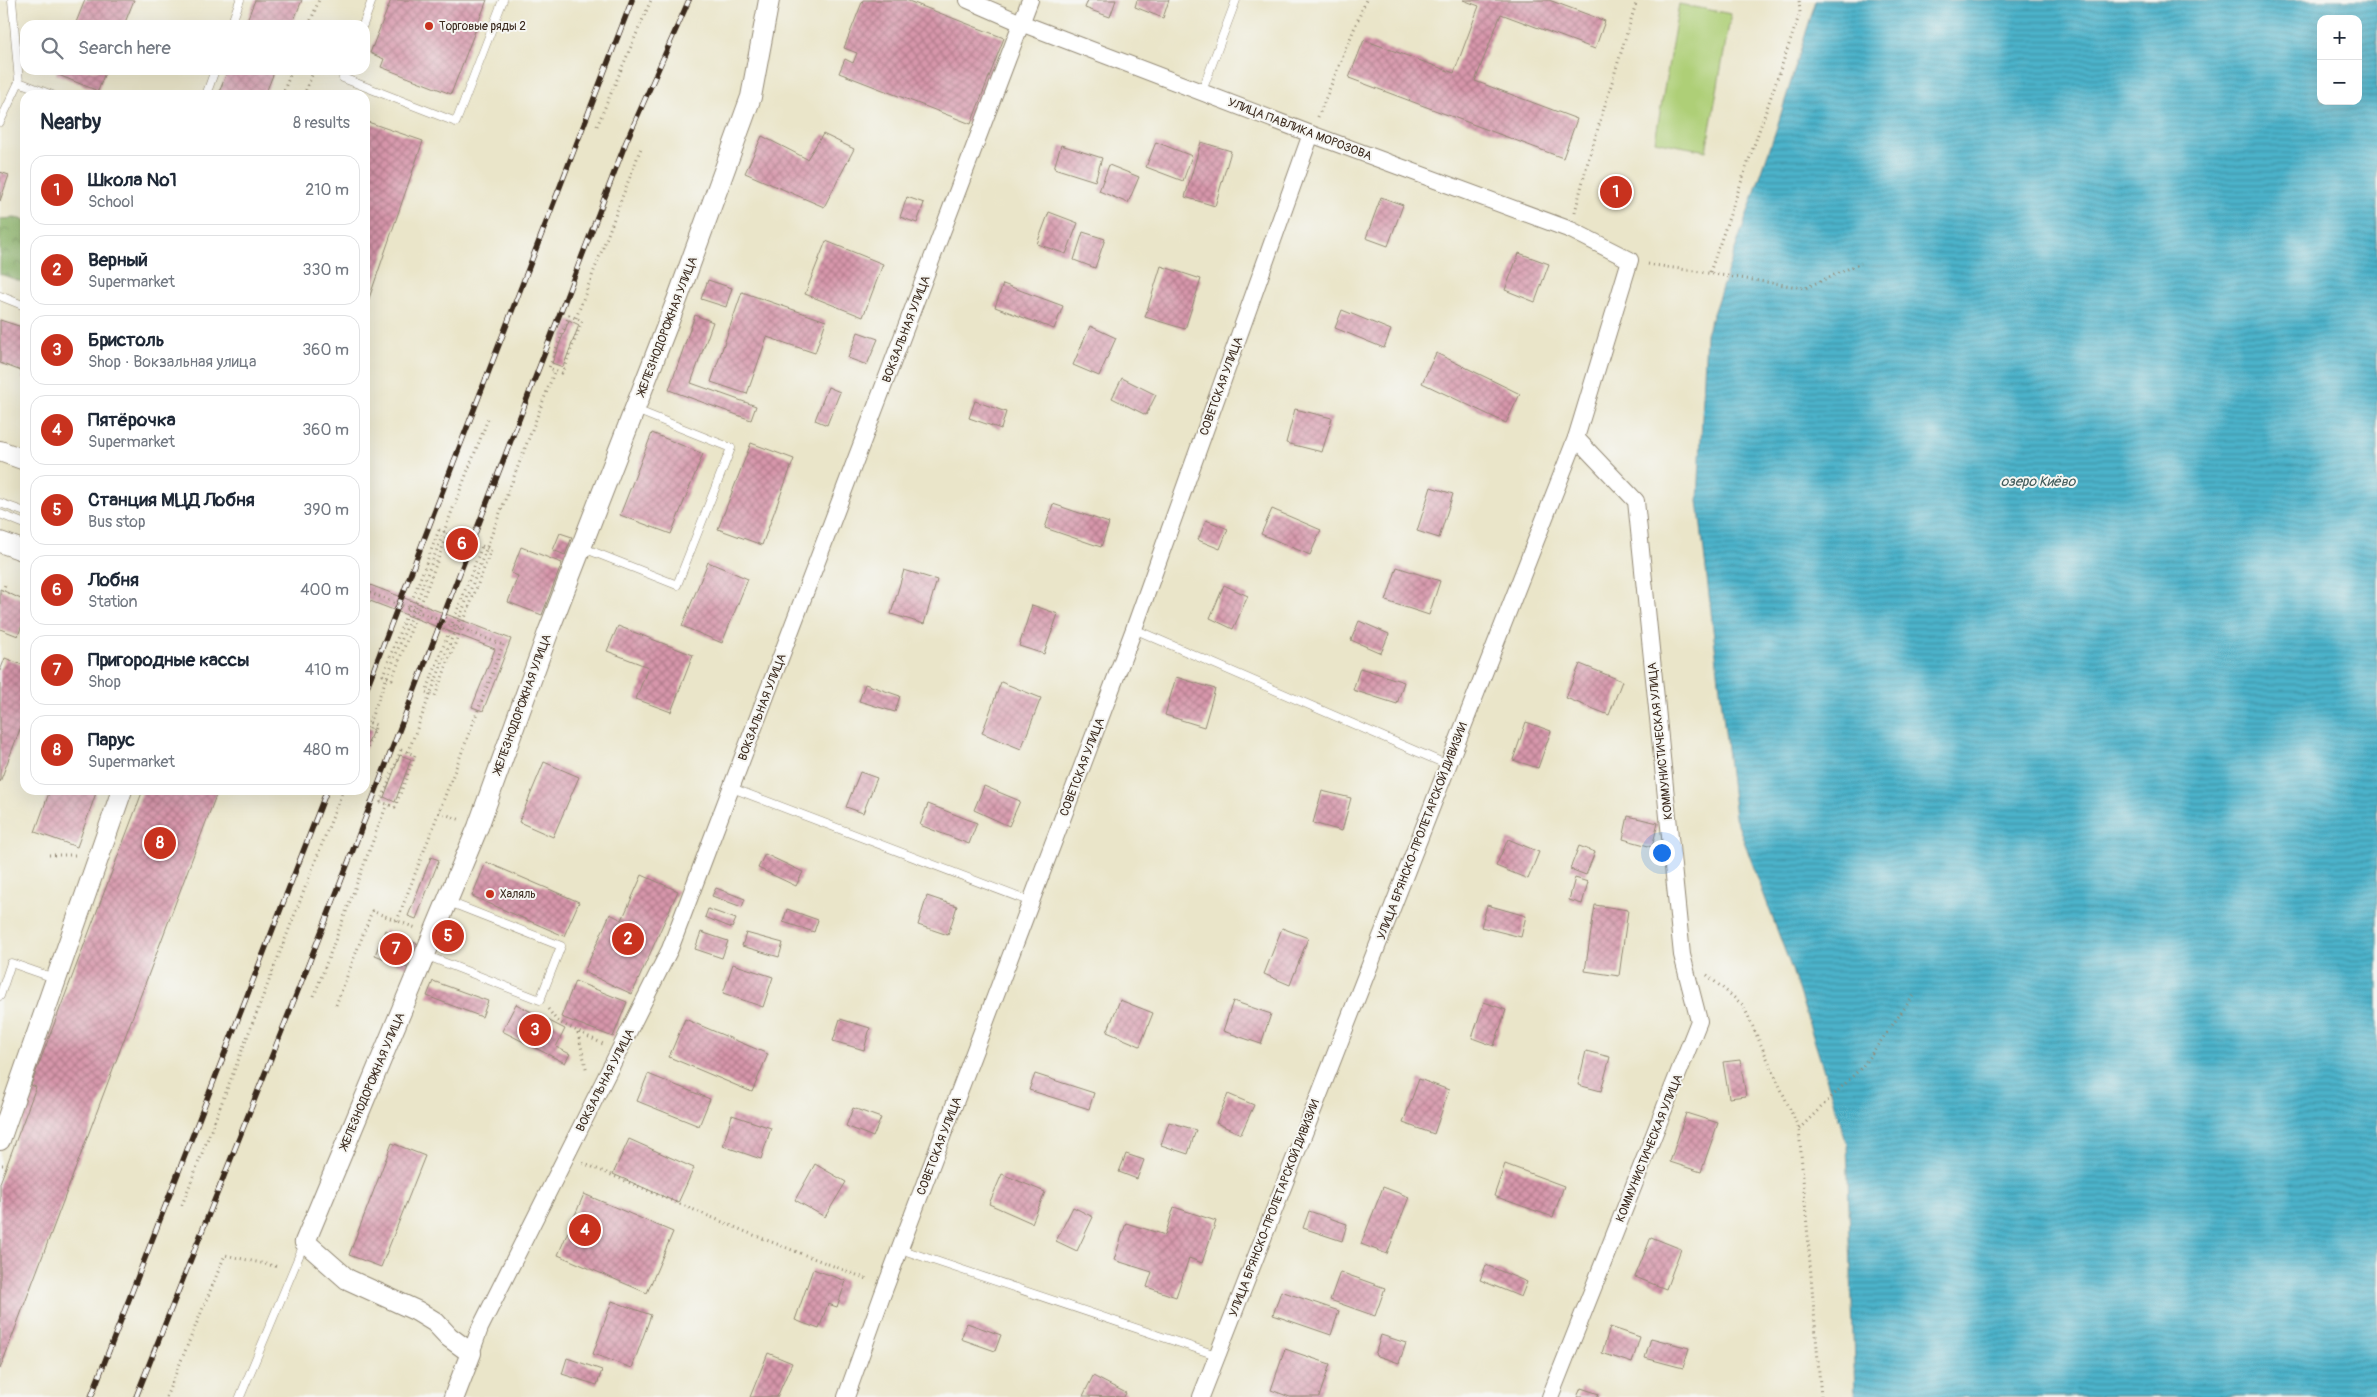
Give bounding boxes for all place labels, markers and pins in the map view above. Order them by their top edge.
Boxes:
place label: Торговые ряды 2 [439,19,526,34]
marker: Торговые ряды 2 [423,20,435,32]
pin: 1 [1600,173,1632,211]
pin: 6 [446,525,478,563]
pin: 8 [144,824,176,862]
place label: Халяль [500,887,536,902]
marker: Халяль [484,888,496,900]
pin: 5 [432,917,464,955]
pin: 2 [612,920,644,958]
pin: 7 [380,930,412,968]
pin: 3 [519,1011,551,1049]
pin: 4 [569,1211,601,1249]

